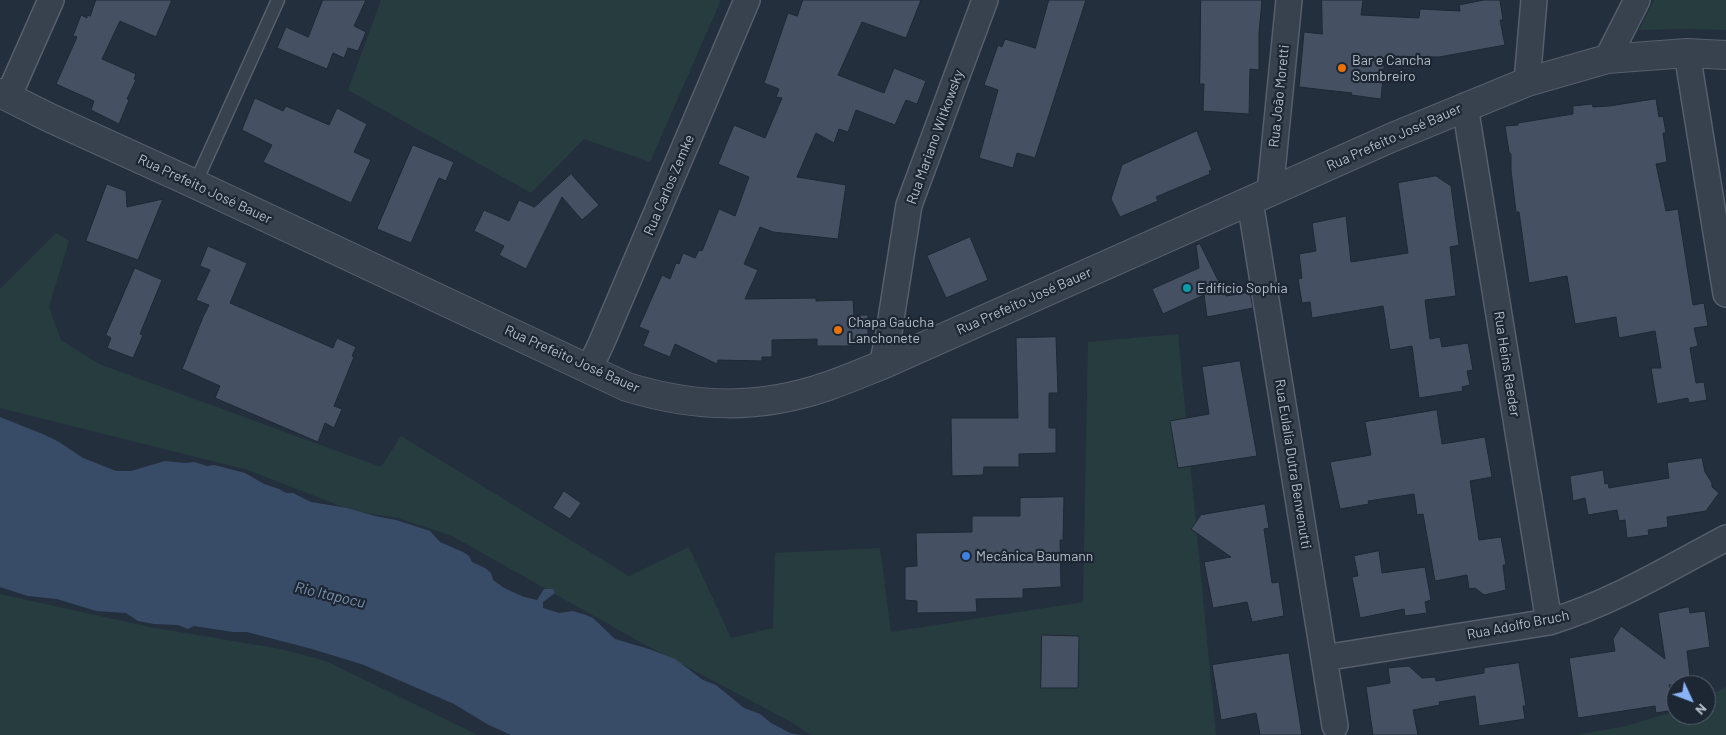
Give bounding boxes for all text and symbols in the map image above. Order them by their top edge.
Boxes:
street label: Rua João Moretti [1265,44,1293,148]
place label: Bar e Cancha Sombreiro [1352,52,1431,84]
marker: Bar e Cancha Sombreiro [1336,62,1348,74]
street label: Rua Mariano Witkowsky [903,68,967,206]
street label: Rua Prefeito José Bauer [1324,100,1464,174]
street label: Rua Carlos Zemke [640,132,698,238]
street label: Rua Prefeito José Bauer [135,151,275,227]
street label: Rua Prefeito José Bauer [954,264,1094,338]
place label: Edifício Sophia [1197,280,1288,296]
marker: Edifício Sophia [1181,282,1193,294]
street label: Rua Heins Raeder [1490,310,1524,418]
place label: Chapa Gaúcha Lanchonete [848,314,934,347]
street label: Rua Prefeito José Bauer [502,322,642,396]
marker: Chapa Gaúcha Lanchonete [832,324,844,336]
street label: Rua Eulalia Dutra Benvenutti [1271,378,1315,550]
place label: Mecânica Baumann [976,548,1093,564]
marker: Mecânica Baumann [960,550,972,562]
water label: Rio Itapocu [293,578,367,612]
street label: Rua Adolfo Bruch [1465,607,1571,643]
north arrow [1666,675,1716,725]
text: N [1692,701,1711,719]

